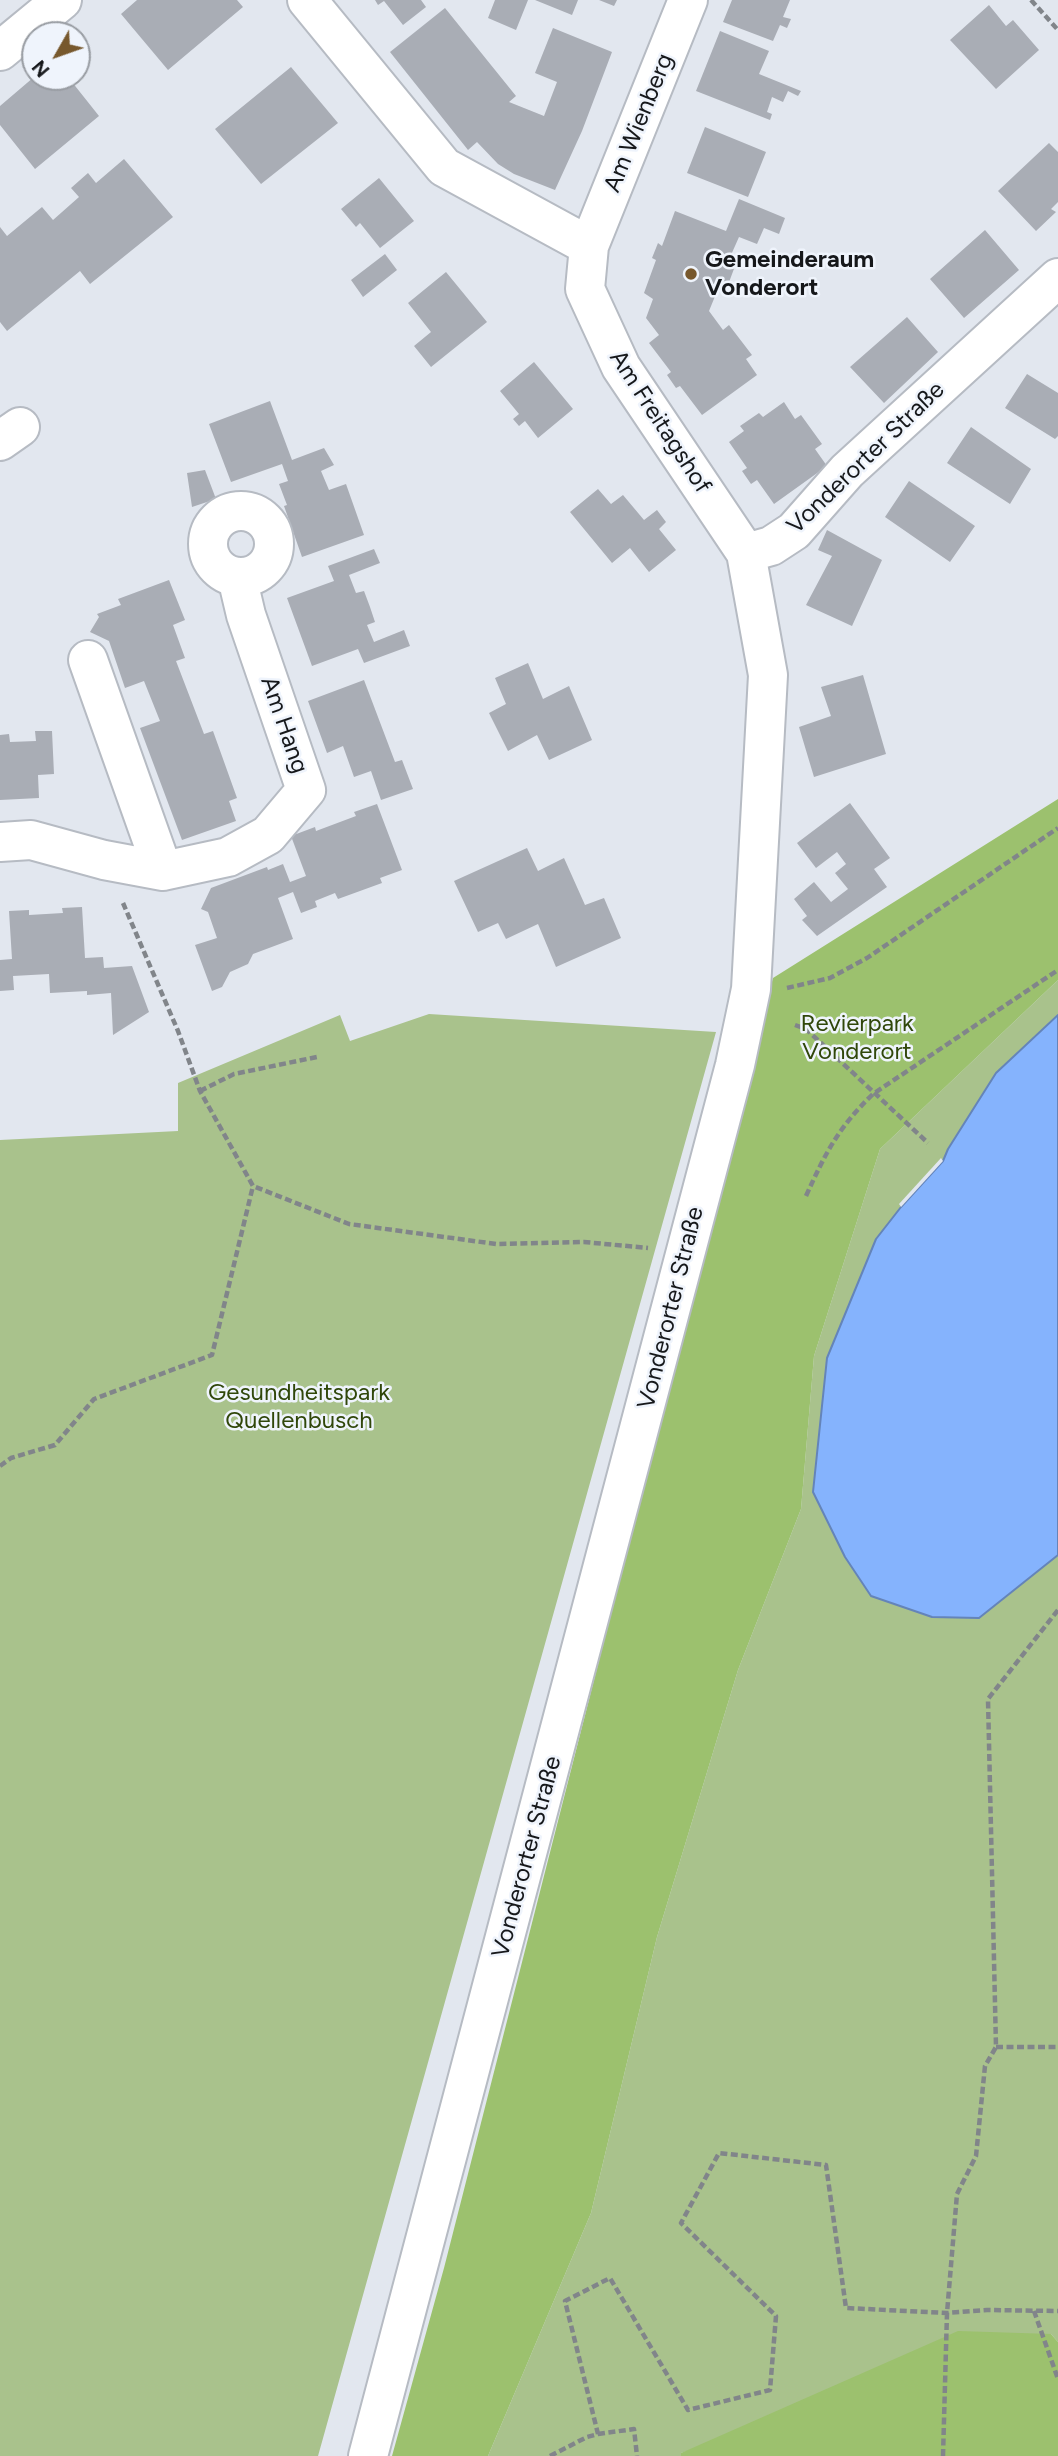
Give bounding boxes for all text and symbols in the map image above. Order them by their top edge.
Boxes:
north arrow [21,21,91,91]
street label: Am Wienberg [598,49,680,197]
text: N [28,56,55,82]
place label: Gemeinderaum Vonderort [705,246,874,302]
marker: Gemeinderaum Vonderort [683,266,699,282]
street label: Am Freitagshof [603,345,717,499]
street label: Vonderorter Straße [781,376,951,540]
street label: Am Hang [254,673,314,777]
park label: Revierpark Vonderort [800,1010,914,1066]
street label: Vonderorter Straße [632,1204,710,1412]
park label: Gesundheitspark Quellenbusch [208,1379,390,1435]
street label: Vonderorter Straße [486,1753,568,1961]

